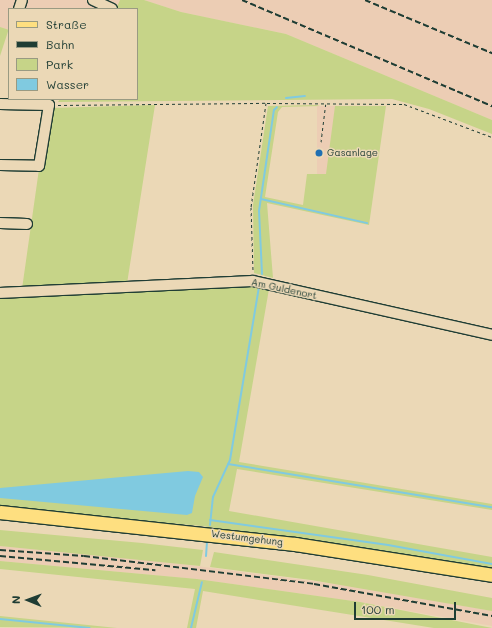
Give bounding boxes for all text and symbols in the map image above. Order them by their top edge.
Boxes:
legend [8,8,138,100]
text: Straße [46,16,87,32]
text: Bahn [46,36,74,52]
text: Park [46,56,73,72]
text: Wasser [46,76,89,92]
place label: Gasanlage [327,147,378,159]
marker: Gasanlage [314,148,324,158]
street label: Am Guldenort [250,276,318,302]
street label: Westumgehung [210,528,284,548]
north arrow [8,580,48,620]
scale bar [356,594,458,620]
text: N [8,595,23,604]
text: 100 m [361,601,395,617]

